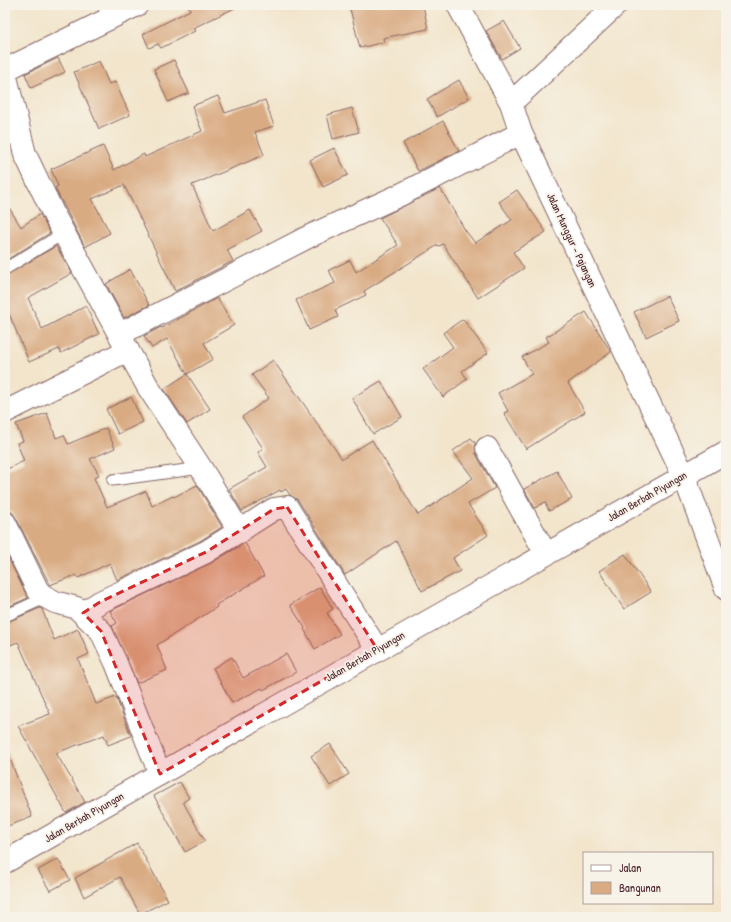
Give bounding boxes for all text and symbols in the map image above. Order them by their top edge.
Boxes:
street label: Jalan Munggur - Pajangan [544,191,600,289]
street label: Jalan Berbah Piyungan [605,468,689,524]
street label: Jalan Berbah Piyungan [323,628,407,684]
street label: Jalan Berbah Piyungan [42,789,126,845]
legend [583,852,713,904]
text: Jalan [619,859,641,876]
text: Bangunan [619,879,661,896]

